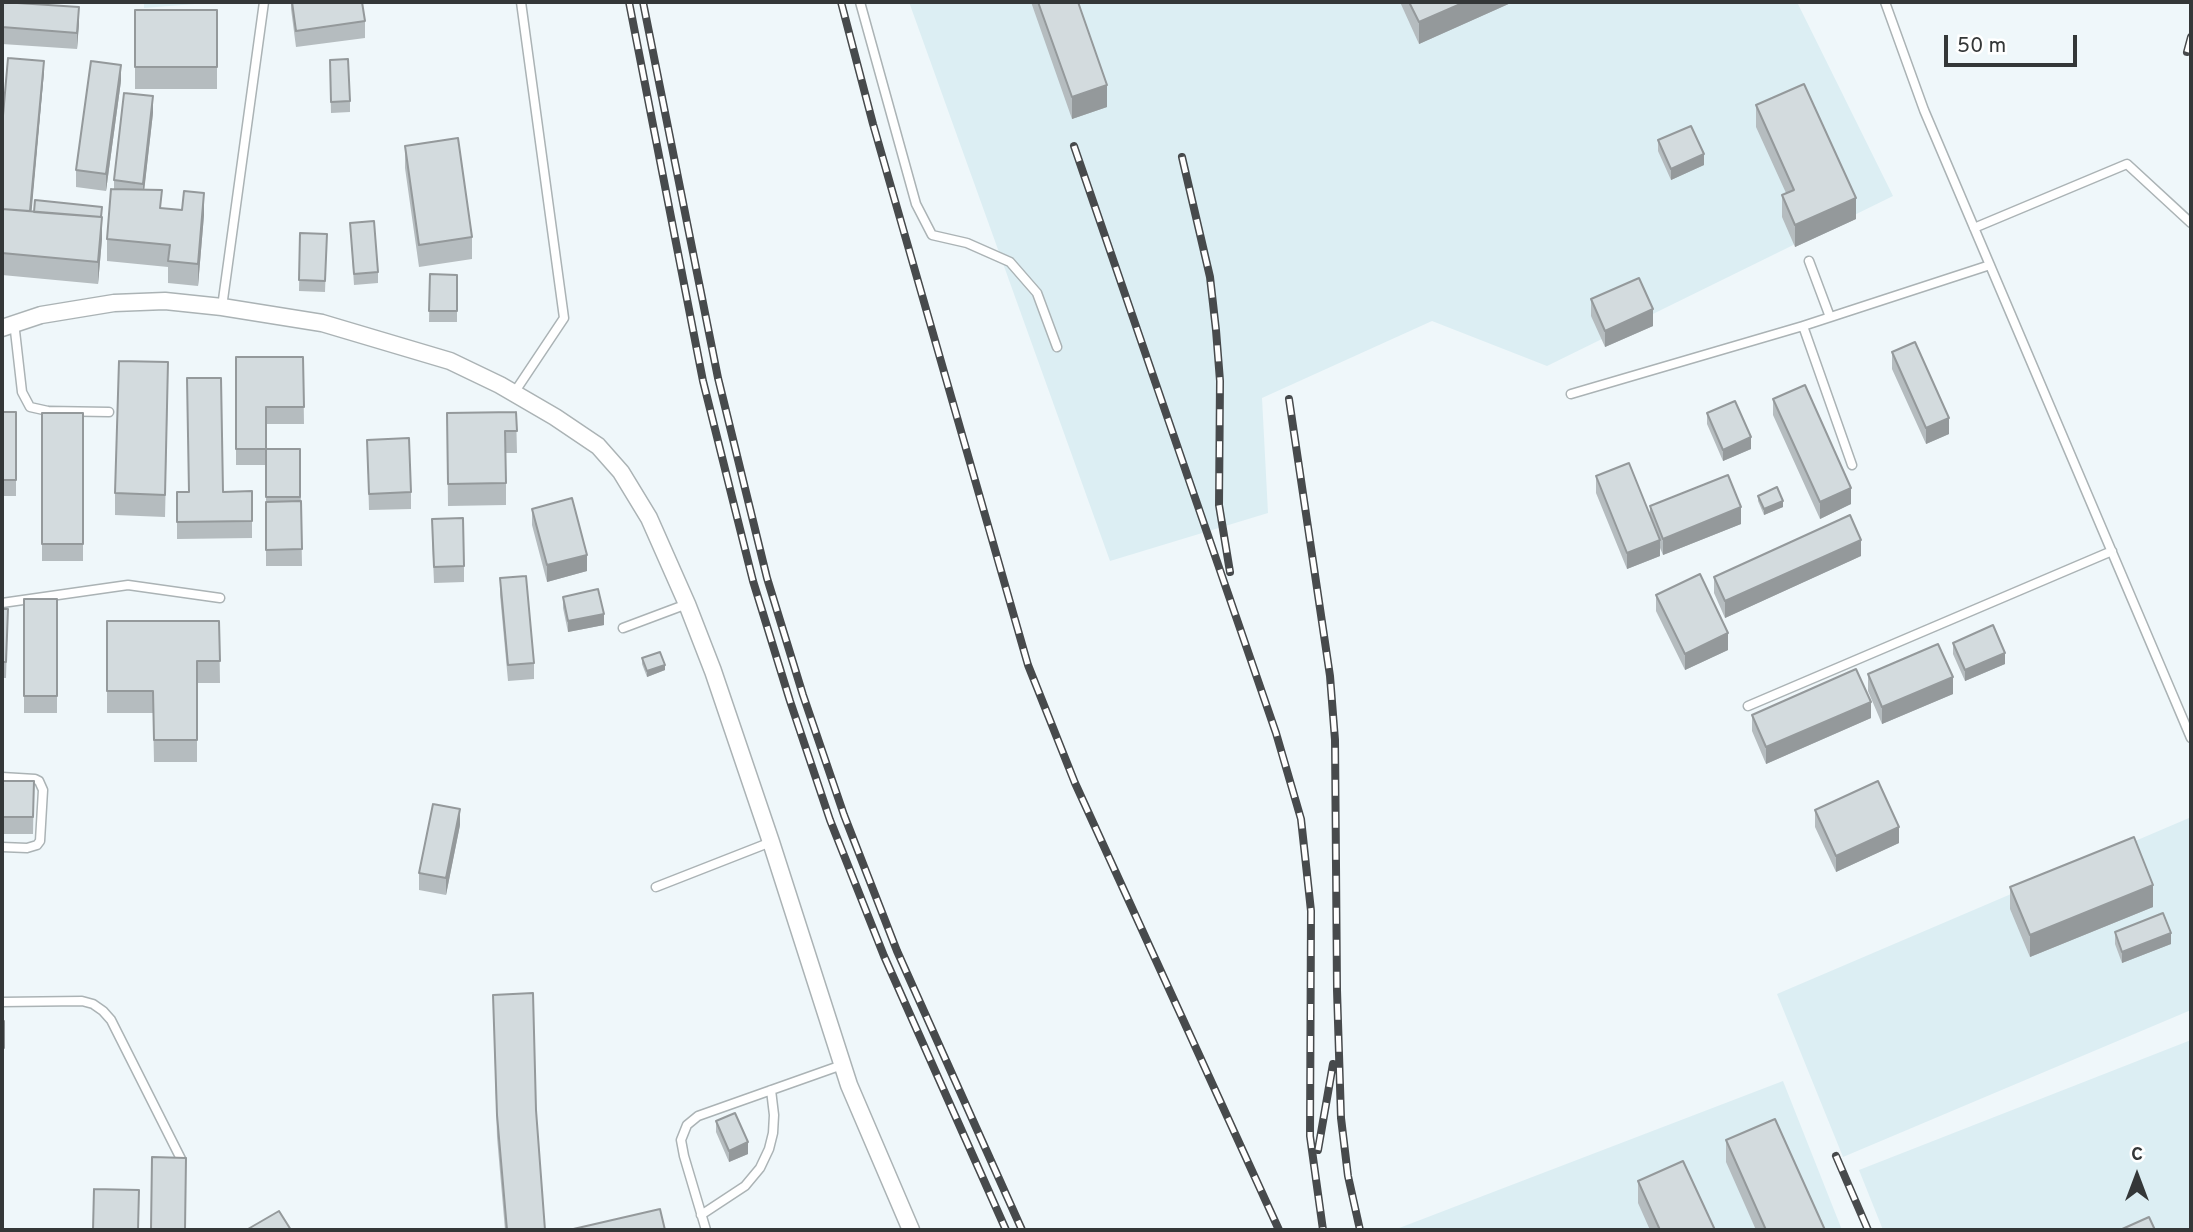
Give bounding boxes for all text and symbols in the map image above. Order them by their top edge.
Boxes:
scale bar [1948,21,2081,65]
text: 50 m [1957,33,2006,60]
north arrow [2102,1141,2172,1211]
text: С [2131,1143,2143,1167]

